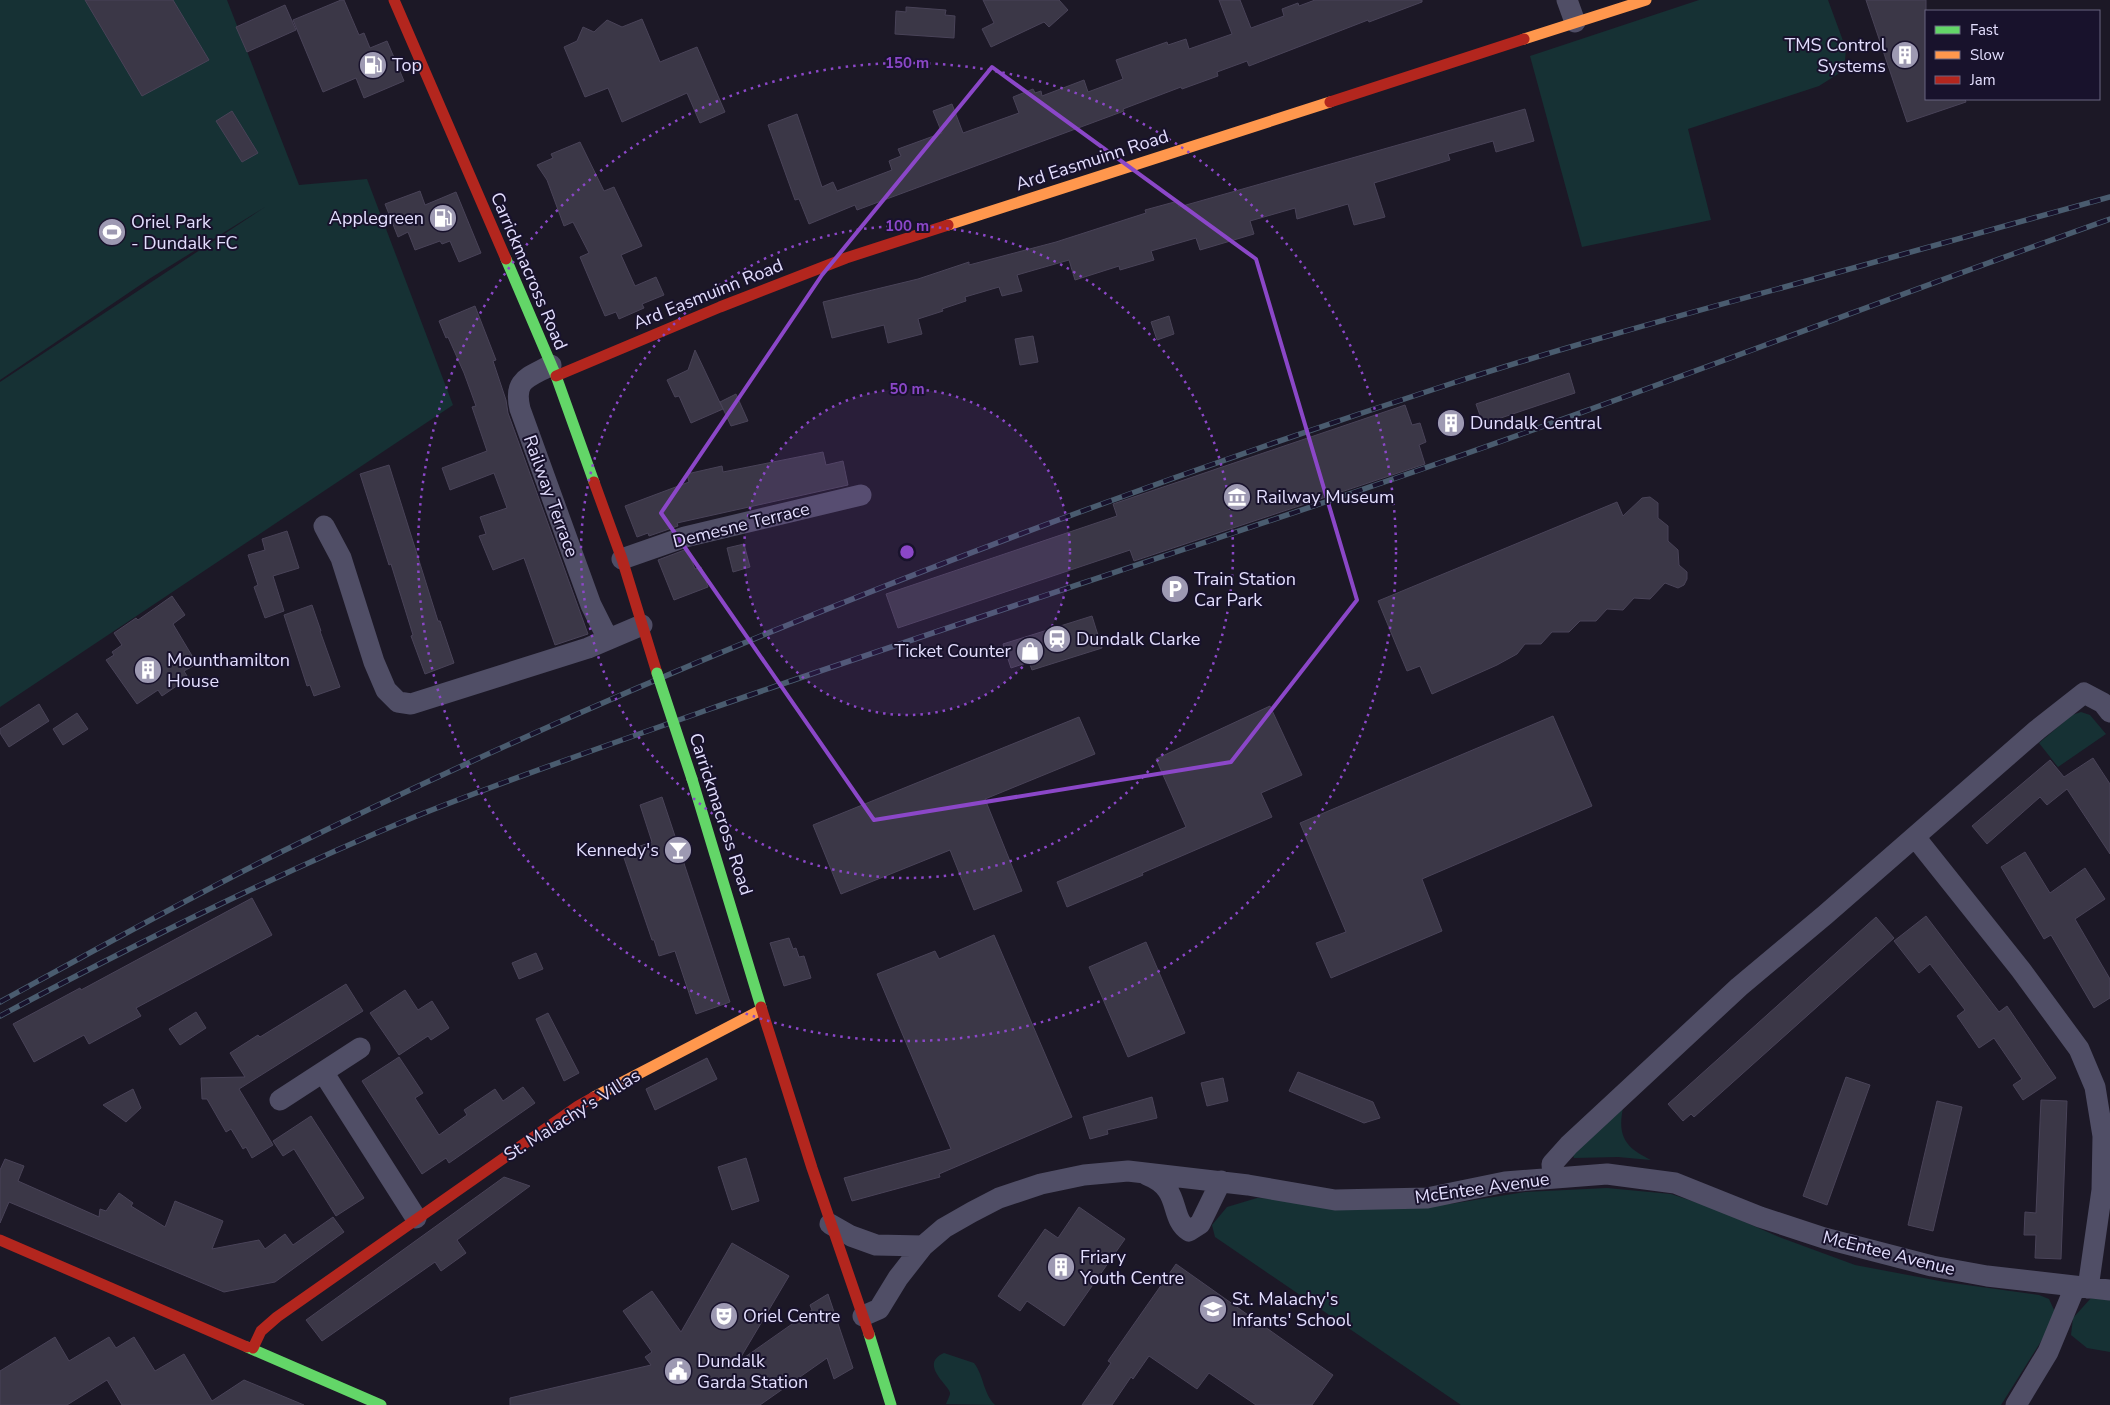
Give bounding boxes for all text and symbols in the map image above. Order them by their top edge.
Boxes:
legend [1925,10,2100,100]
text: Fast [1970,20,1999,40]
place label: TMS Control Systems [1784,33,1887,78]
building icon: TMS Control Systems [1890,40,1920,70]
text: Slow [1970,45,2005,65]
fuel station icon: Top [358,50,388,80]
place label: Top [392,53,422,77]
text: 150 m [885,53,929,73]
text: Jam [1969,70,1996,90]
street label: Ard Easmuinn Road [1012,124,1172,196]
street label: Carrickmacross Road [485,188,573,354]
fuel station icon: Applegreen [428,203,458,233]
place label: Applegreen [329,206,424,230]
place label: Oriel Park - Dundalk FC [131,210,238,255]
text: 100 m [885,216,929,236]
sports icon: Oriel Park - Dundalk FC [97,217,127,247]
street label: Ard Easmuinn Road [629,253,787,335]
text: 50 m [889,379,925,399]
building icon: Dundalk Central [1436,408,1466,438]
place label: Dundalk Central [1470,411,1602,435]
street label: Railway Terrace [518,432,584,560]
museum icon: Railway Museum [1222,482,1252,512]
place label: Railway Museum [1256,485,1394,509]
street label: Demesne Terrace [670,496,812,554]
centre of rings [898,543,916,561]
place label: Train Station Car Park [1194,567,1296,612]
parking icon: Train Station Car Park [1160,574,1190,604]
station icon: Dundalk Clarke [1042,624,1072,654]
place label: Dundalk Clarke [1076,627,1200,651]
shop icon: Ticket Counter [1015,636,1045,666]
place label: Ticket Counter [894,639,1012,663]
place label: Mounthamilton House [167,648,290,693]
building icon: Mounthamilton House [133,655,163,685]
street label: Carrickmacross Road [683,730,759,898]
bar icon: Kennedy's [663,835,693,865]
place label: Kennedy's [576,838,659,862]
street label: St. Malachy's Villas [499,1063,645,1167]
street label: McEntee Avenue [1413,1167,1551,1209]
street label: McEntee Avenue [1820,1225,1958,1281]
place label: Friary Youth Centre [1079,1245,1184,1290]
building icon: Friary Youth Centre [1046,1252,1076,1282]
place label: St. Malachy's Infants' School [1232,1287,1352,1332]
school or university icon: St. Malachy's Infants' School [1198,1294,1228,1324]
theatre icon: Oriel Centre [709,1301,739,1331]
place label: Oriel Centre [743,1304,840,1328]
place label: Dundalk Garda Station [697,1349,808,1394]
public building icon: Dundalk Garda Station [663,1356,693,1386]

